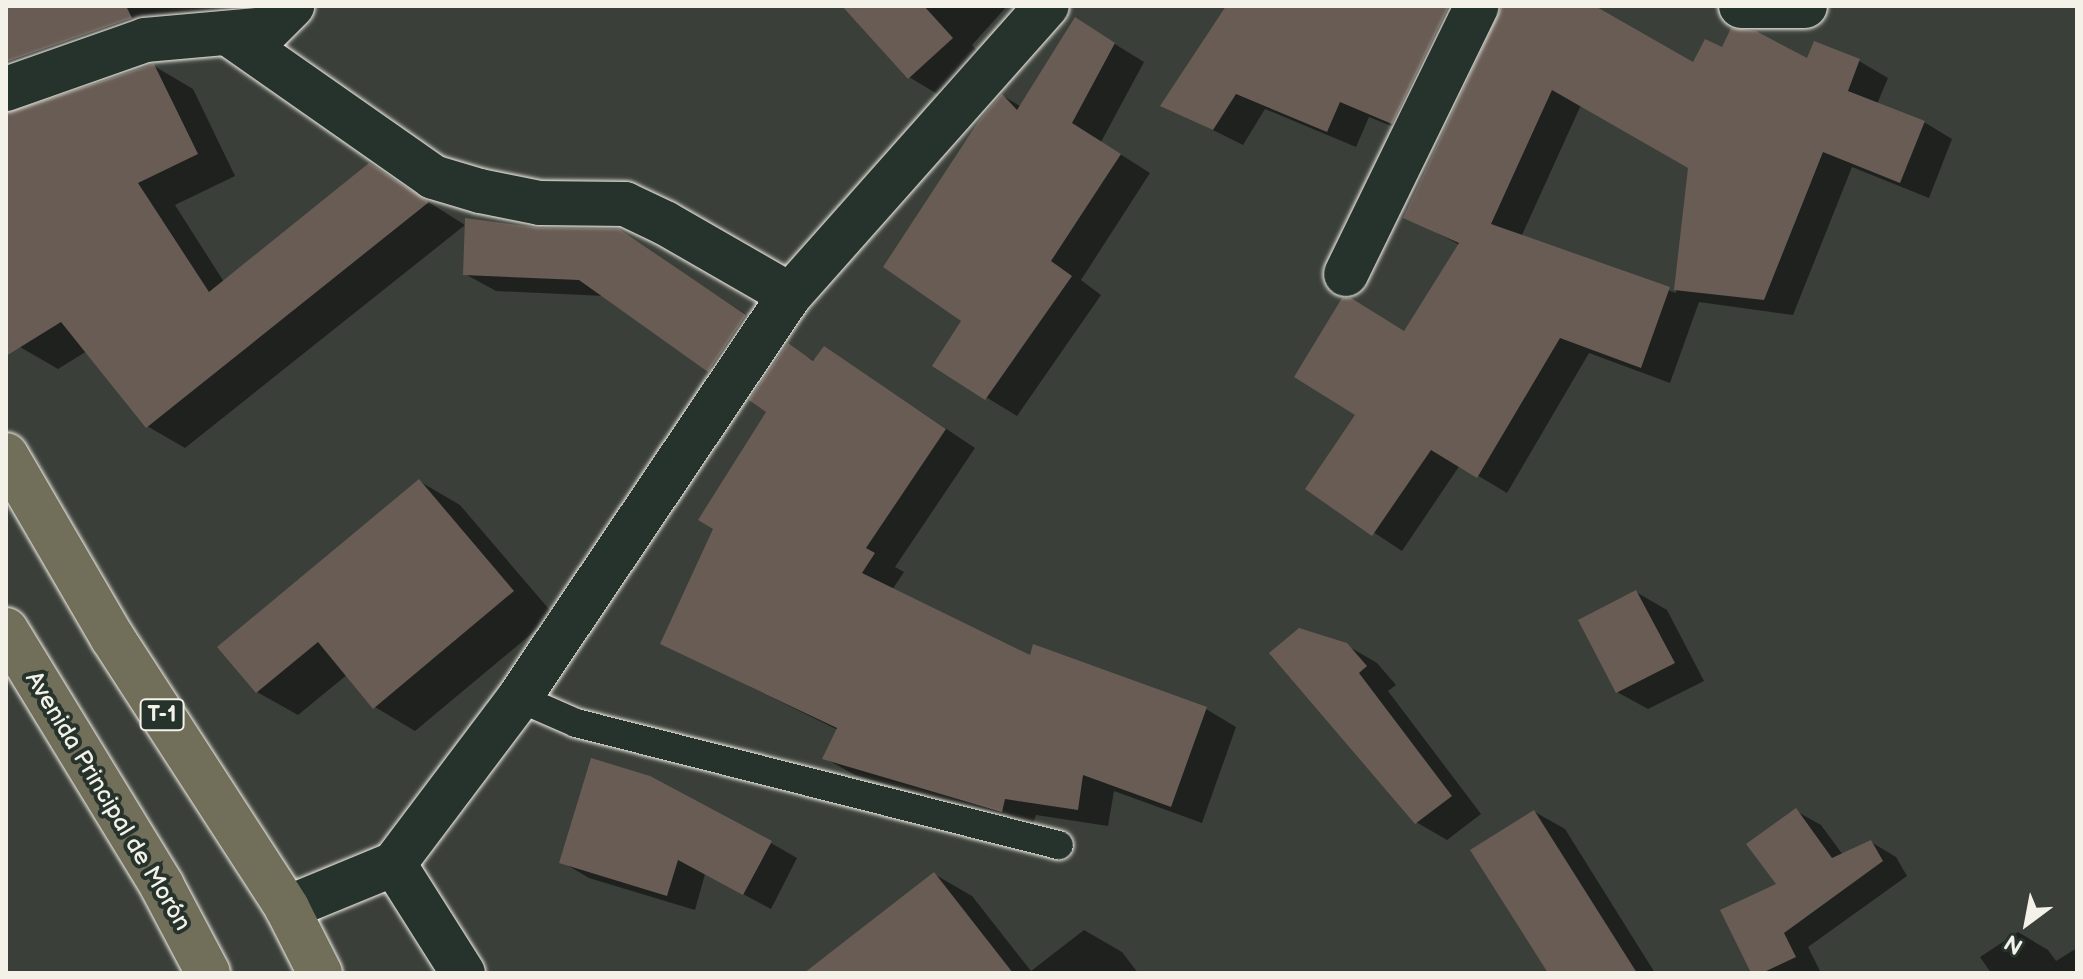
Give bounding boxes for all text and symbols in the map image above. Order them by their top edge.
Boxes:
street label: Avenida Principal de Morón [19,666,197,936]
road number: T-1 [138,697,186,733]
north arrow [1987,883,2067,963]
text: N [2000,928,2028,960]

